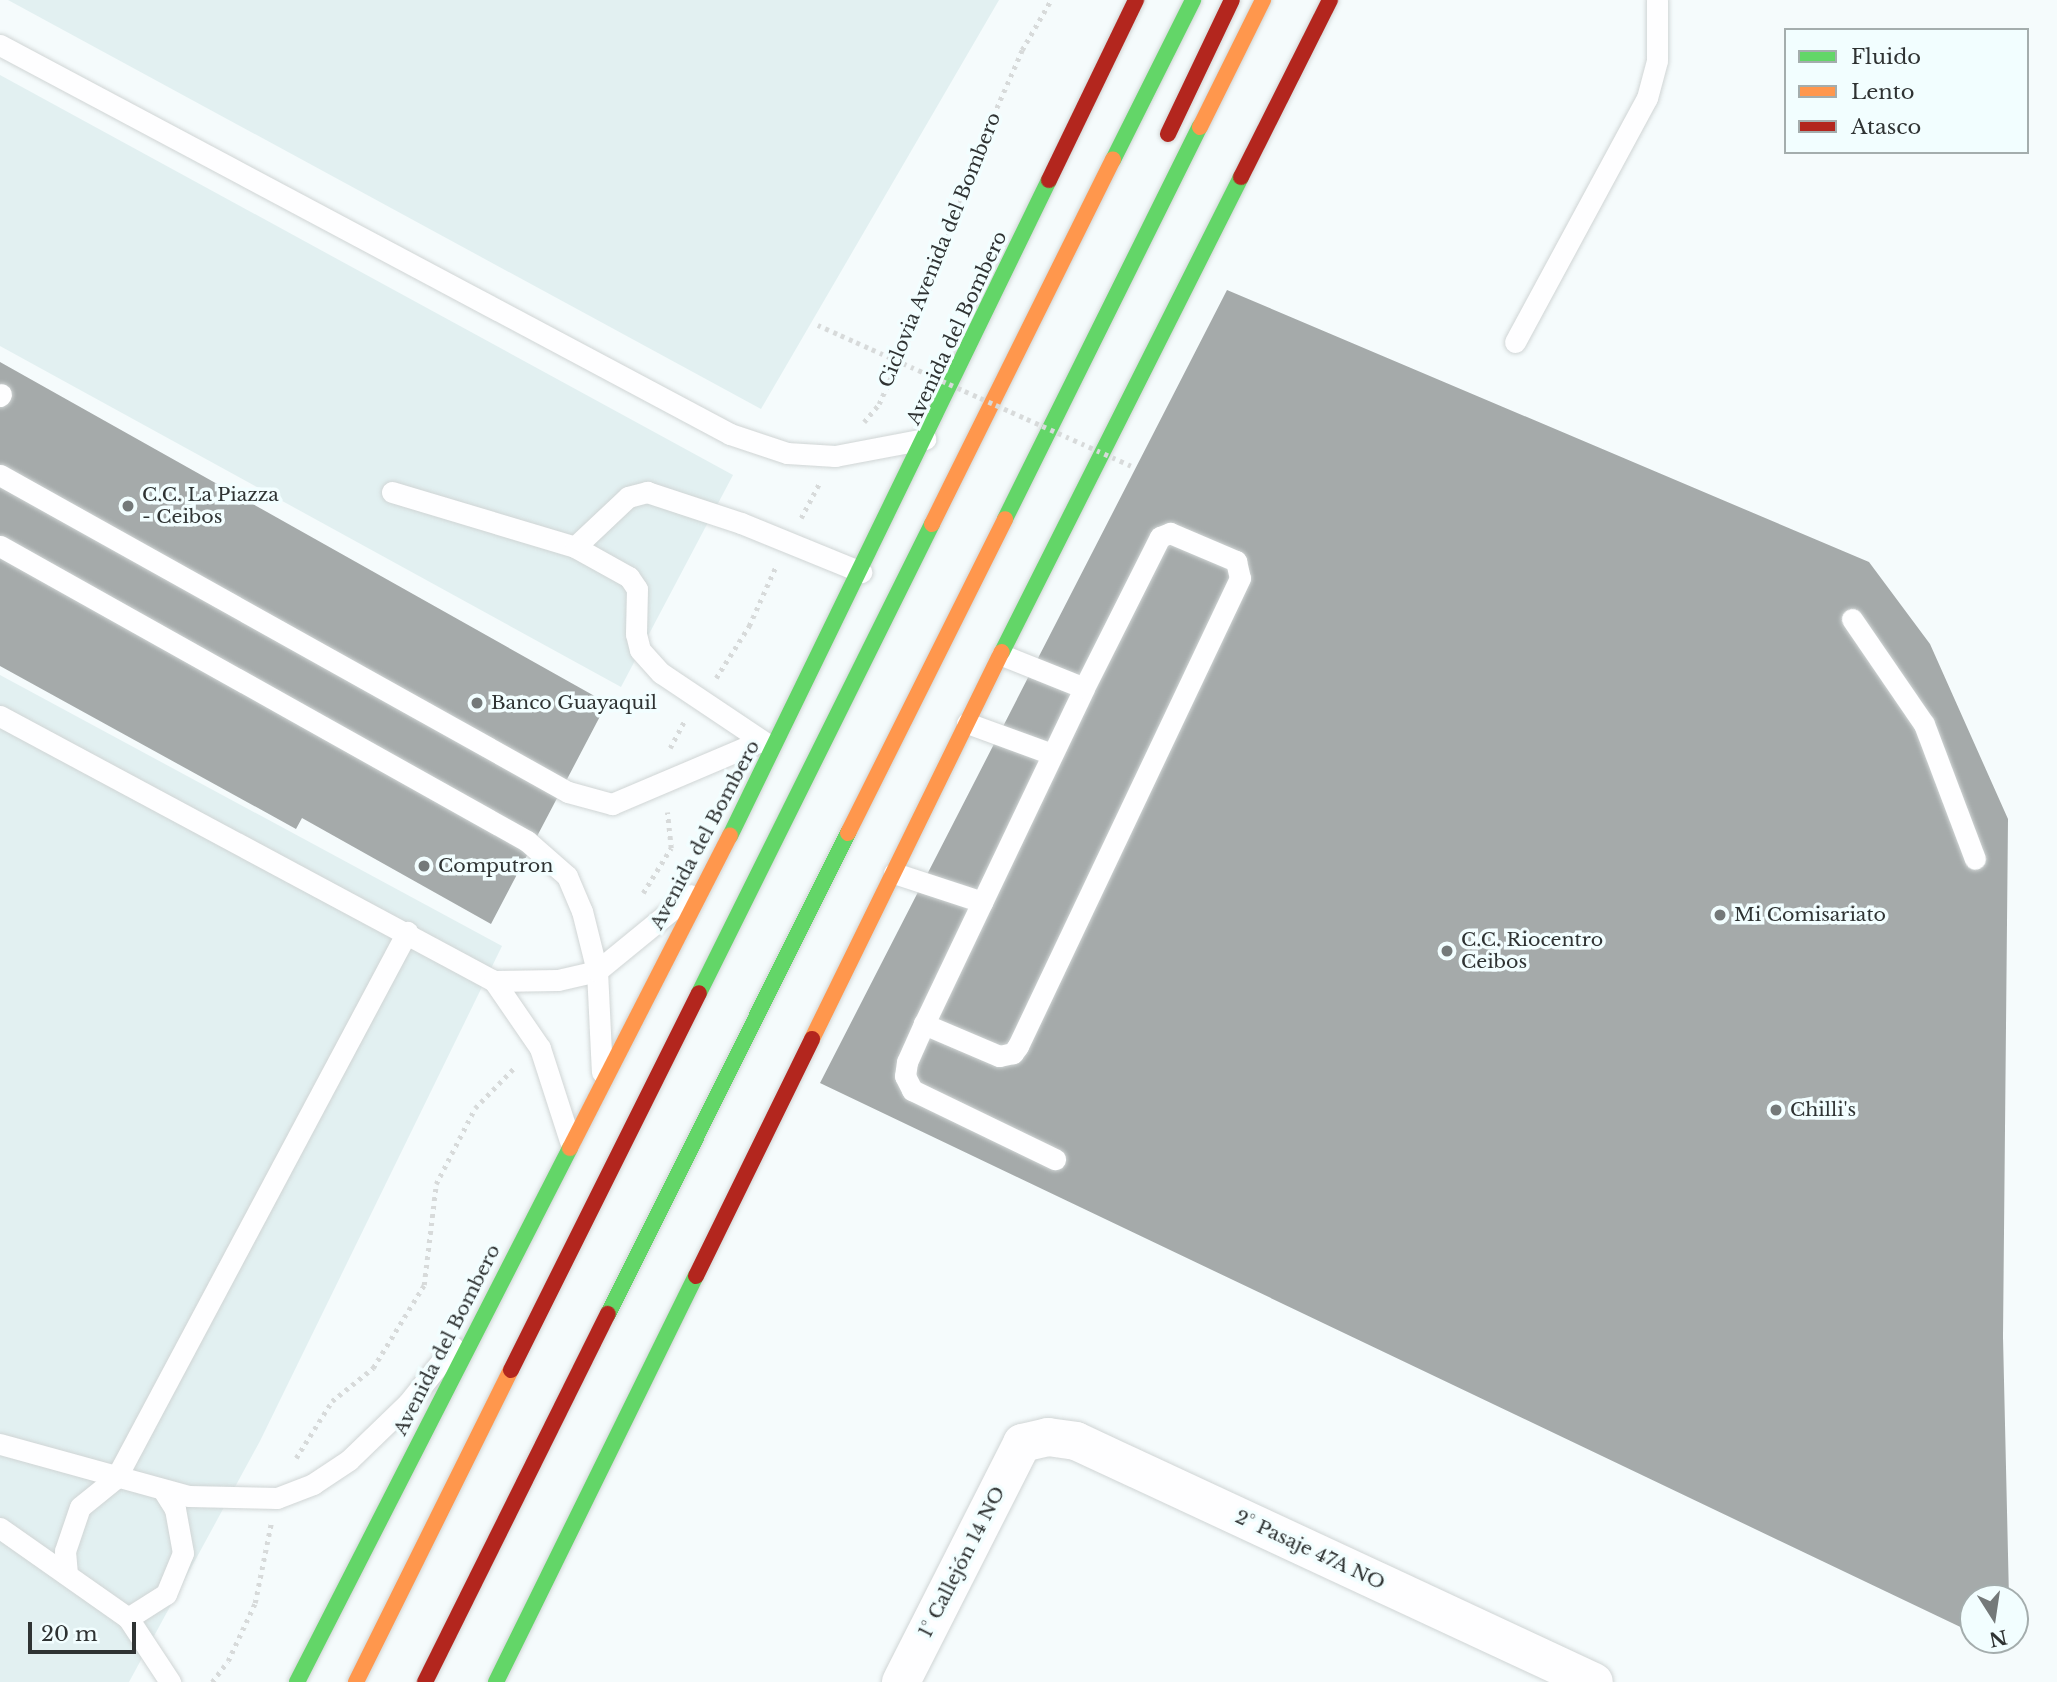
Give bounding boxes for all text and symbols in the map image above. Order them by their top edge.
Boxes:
legend [1784,28,2029,154]
text: Fluido [1851,44,1921,70]
text: Lento [1851,79,1914,105]
street label: Ciclovia Avenida del Bombero [874,109,1006,391]
text: Atasco [1851,114,1921,140]
street label: Avenida del Bombero [902,227,1012,429]
place label: C.C. La Piazza - Ceibos [142,484,279,528]
marker: C.C. La Piazza - Ceibos [120,498,136,514]
place label: Banco Guayaquil [491,692,657,714]
marker: Banco Guayaquil [469,695,485,711]
street label: Avenida del Bombero [645,736,765,934]
place label: Computron [438,855,553,877]
marker: Computron [416,858,432,874]
place label: Mi Comisariato [1734,904,1886,926]
marker: Mi Comisariato [1712,907,1728,923]
place label: C.C. Riocentro Ceibos [1461,929,1603,973]
marker: C.C. Riocentro Ceibos [1439,943,1455,959]
place label: Chilli's [1790,1099,1856,1121]
marker: Chilli's [1768,1102,1784,1118]
street label: Avenida del Bombero [389,1241,505,1439]
street label: 1° Callejón 14 NO [914,1483,1010,1641]
street label: 2° Pasaje 47A NO [1231,1505,1389,1595]
north arrow [1959,1584,2029,1654]
scale bar [32,1608,140,1652]
text: 20 m [41,1621,98,1647]
text: N [1987,1625,2009,1651]

